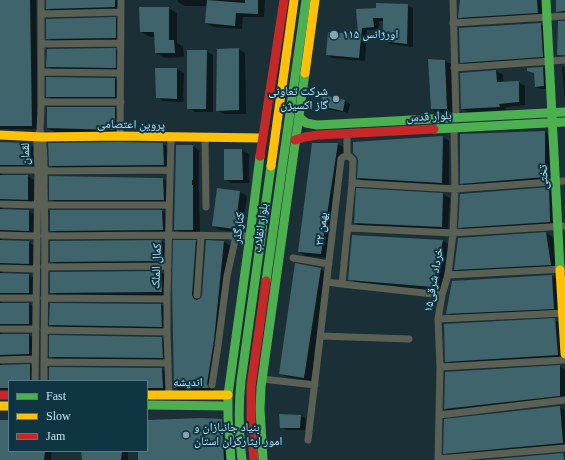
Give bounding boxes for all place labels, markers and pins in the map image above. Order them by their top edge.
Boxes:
place label: اورژانس ۱۱۵ [343,28,398,42]
marker: اورژانس ۱۱۵ [328,29,340,41]
place label: شرکت تعاونی گاز اکسیژن [268,85,328,113]
marker: شرکت تعاونی گاز اکسیژن [331,94,341,104]
place label: بنیاد جانبازان و امور ایثارگران استان [194,421,282,449]
marker: بنیاد جانبازان و امور ایثارگران استان [181,430,191,440]

